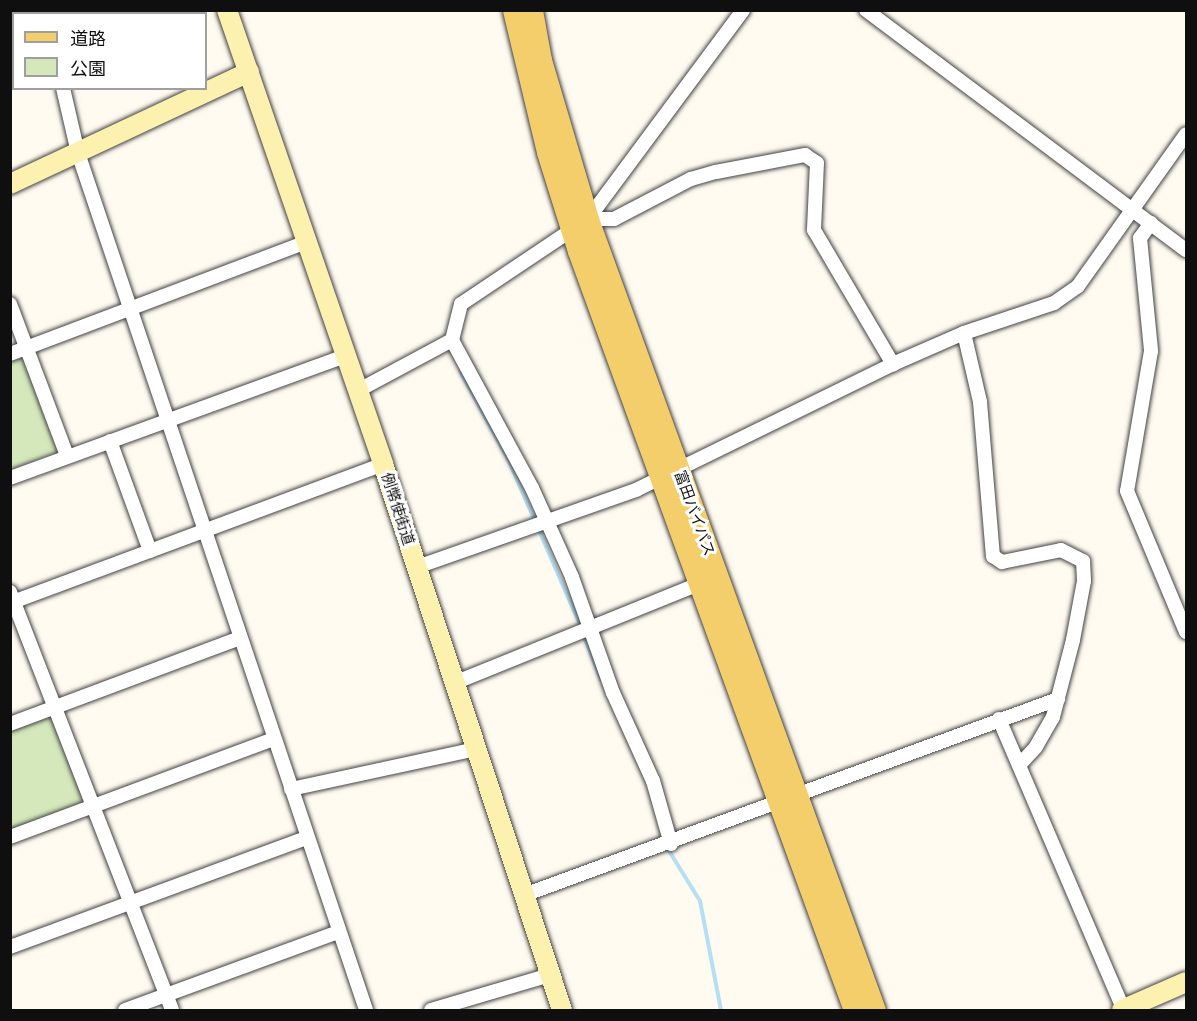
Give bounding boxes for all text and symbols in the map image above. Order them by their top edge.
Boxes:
legend [12,12,207,90]
text: 道路 [70,26,106,50]
text: 公園 [70,56,106,80]
street label: 富田バイパス [671,468,719,558]
street label: 例幣使街道 [378,471,418,547]

